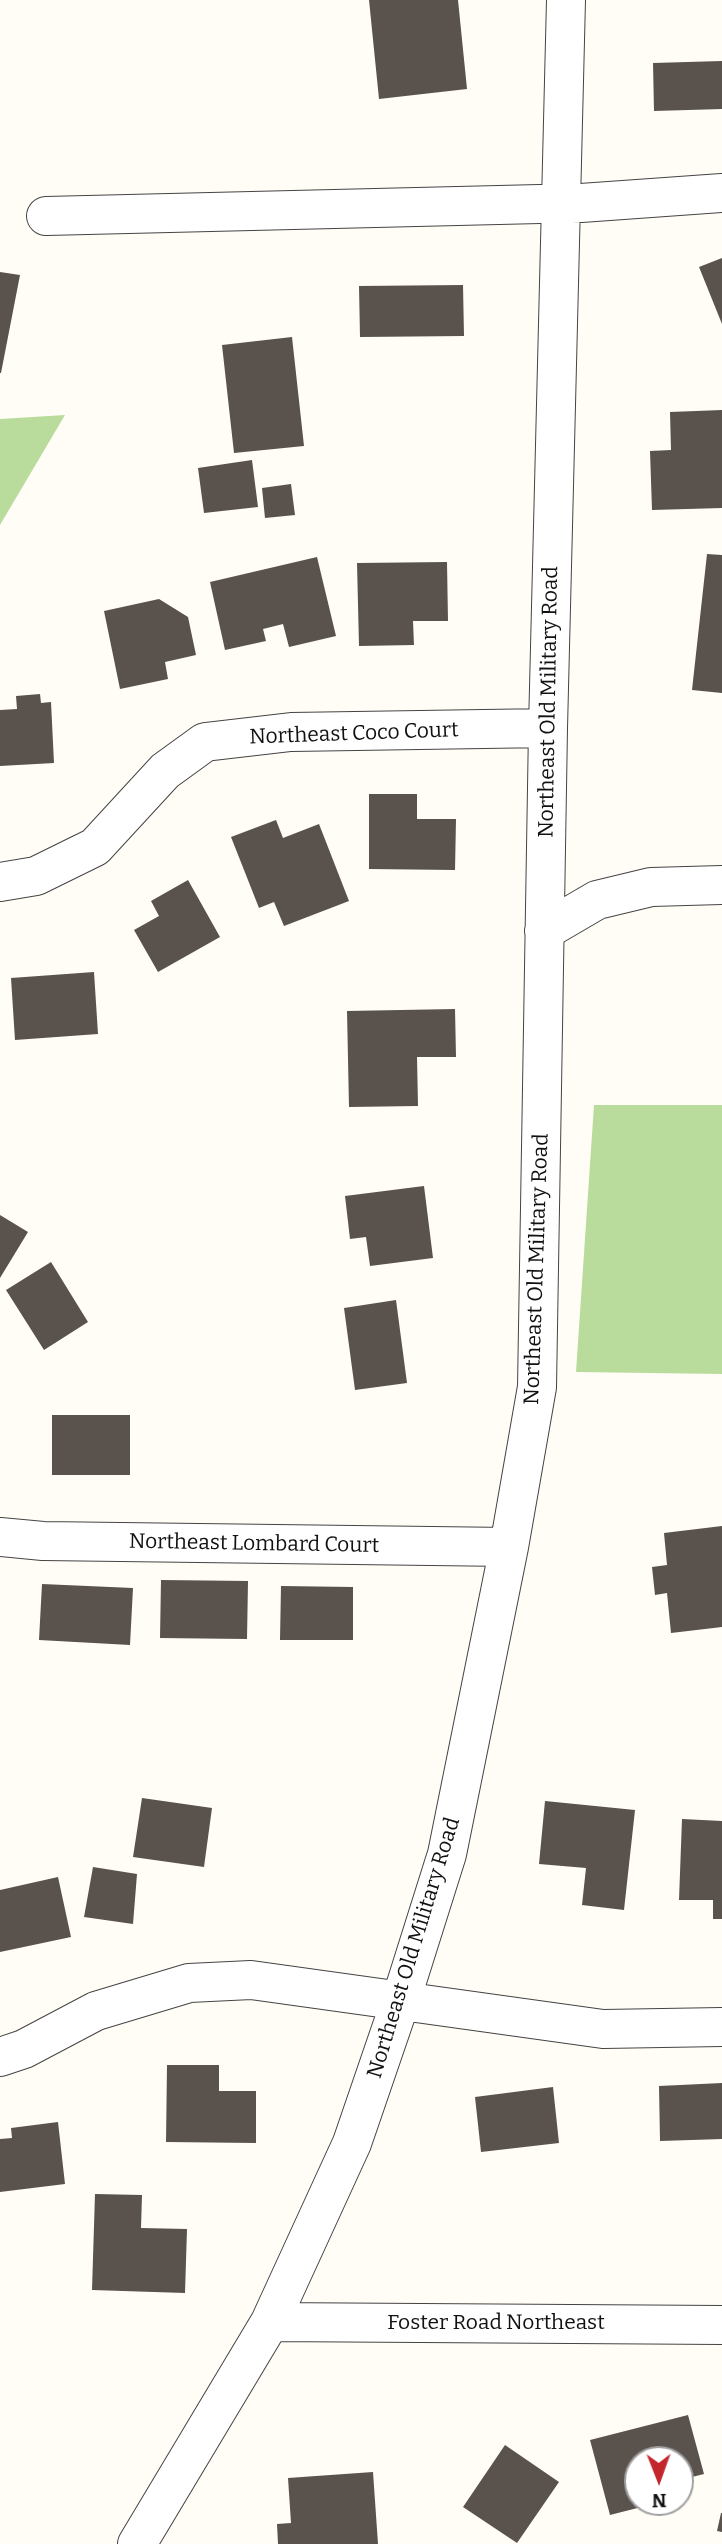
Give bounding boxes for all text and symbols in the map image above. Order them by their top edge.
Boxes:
street label: Northeast Old Military Road [534,566,564,838]
street label: Northeast Coco Court [249,718,459,750]
street label: Northeast Old Military Road [520,1133,554,1405]
street label: Northeast Lombard Court [129,1529,379,1559]
street label: Northeast Old Military Road [362,1814,466,2082]
street label: Foster Road Northeast [387,2310,605,2336]
north arrow [624,2446,694,2516]
text: N [652,2489,667,2512]

